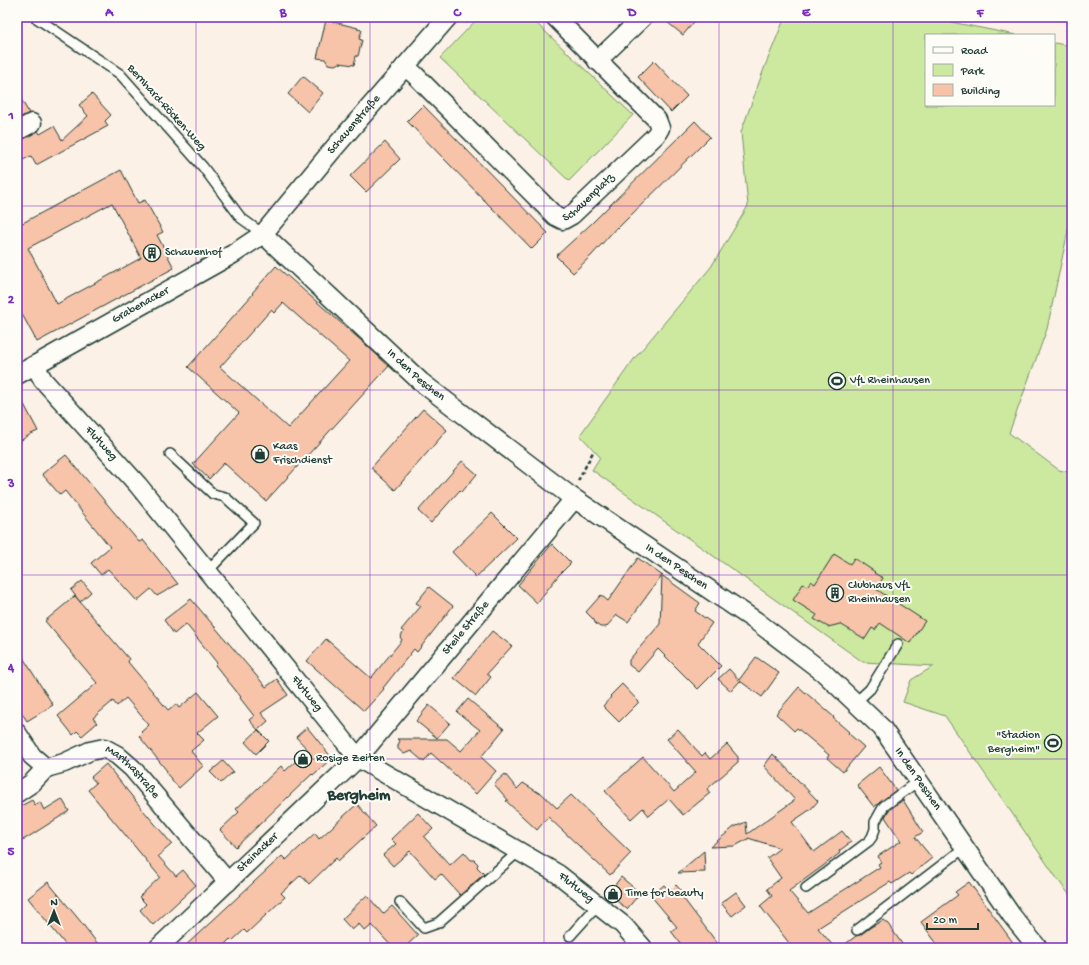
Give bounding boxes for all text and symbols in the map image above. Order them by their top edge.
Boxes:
text: A [104,6,114,21]
text: B [279,6,288,21]
text: C [452,6,462,21]
text: D [627,6,637,21]
text: E [802,6,811,21]
text: F [976,6,985,21]
legend [925,34,1055,106]
text: Road [961,45,988,59]
street label: Bernhard-Röcken-Weg [123,61,209,154]
text: Park [960,65,986,79]
text: Building [960,85,1000,99]
street label: Schauenstraße [325,92,384,157]
text: 1 [7,109,14,124]
street label: Schauenplatz [560,170,618,226]
building icon: Schauenhof [142,243,162,263]
place label: Schauenhof [165,246,223,260]
street label: Grabenacker [110,283,173,327]
text: 2 [8,293,15,308]
street label: In den Peschen [383,346,448,405]
sports icon: VfL Rheinhausen [827,371,847,391]
place label: VfL Rheinhausen [849,374,930,388]
street label: Flutweg [81,423,120,464]
place label: Kaas Frischdienst [272,440,333,468]
shop icon: Kaas Frischdienst [250,444,270,464]
text: 3 [7,477,15,492]
street label: In den Peschen [642,541,711,594]
place label: Clubhaus VfL Rheinhausen [848,579,911,607]
building icon: Clubhaus VfL Rheinhausen [825,583,845,603]
street label: Steile Straße [440,598,493,658]
text: 4 [7,661,15,676]
street label: Flutweg [287,673,325,715]
place label: "Stadion Bergheim" [987,729,1040,757]
sports icon: "Stadion Bergheim" [1043,733,1063,753]
street label: Marthastraße [102,743,163,802]
street label: In den Peschen [891,745,944,813]
shop icon: Rosige Zeiten [293,749,313,769]
place label: Rosige Zeiten [316,752,385,766]
district label: Bergheim [327,787,391,806]
street label: Steinacker [235,829,283,876]
text: 5 [8,845,15,860]
street label: Flutweg [554,869,597,906]
shop icon: Time for beauty [603,884,623,904]
place label: Time for beauty [625,887,703,901]
north arrow [34,891,74,931]
text: N [50,897,58,909]
scale bar [927,905,978,931]
text: 20 m [933,914,958,928]

